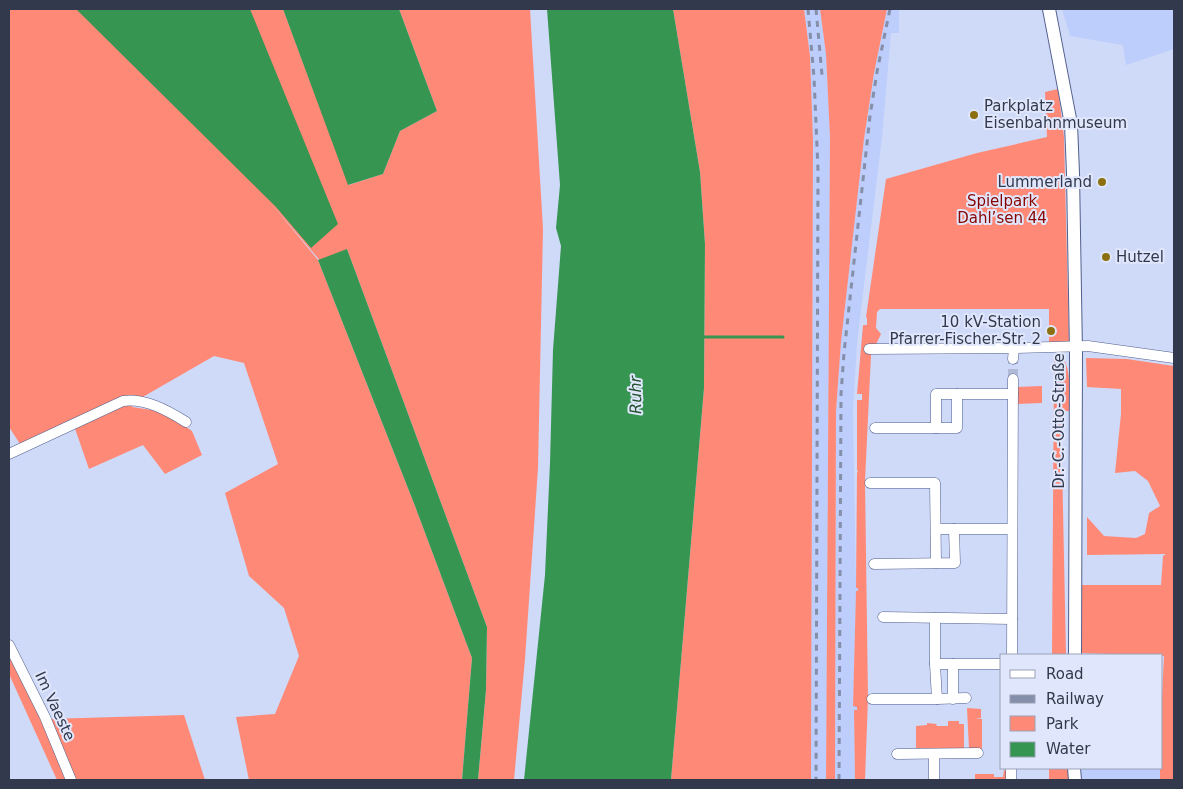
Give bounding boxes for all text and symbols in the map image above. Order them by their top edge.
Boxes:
place label: Parkplatz Eisenbahnmuseum [984,97,1127,132]
marker: Parkplatz Eisenbahnmuseum [968,109,980,121]
place label: Lummerland [997,173,1092,191]
marker: Lummerland [1096,176,1108,188]
park label: Spielpark Dahl’sen 44 [957,192,1047,227]
place label: Hutzel [1116,248,1164,266]
marker: Hutzel [1100,251,1112,263]
place label: 10 kV-Station Pfarrer-Fischer-Str. 2 [889,313,1041,348]
marker: 10 kV-Station Pfarrer-Fischer-Str. 2 [1045,325,1057,337]
street label: Dr.-C.-Otto-Straße [1050,353,1068,489]
water label: Ruhr [626,374,645,414]
legend [1000,654,1163,769]
text: Road [1046,665,1084,683]
street label: Im Vaeste [31,669,79,743]
text: Railway [1046,690,1104,708]
text: Park [1046,715,1079,733]
text: Water [1046,740,1091,758]

